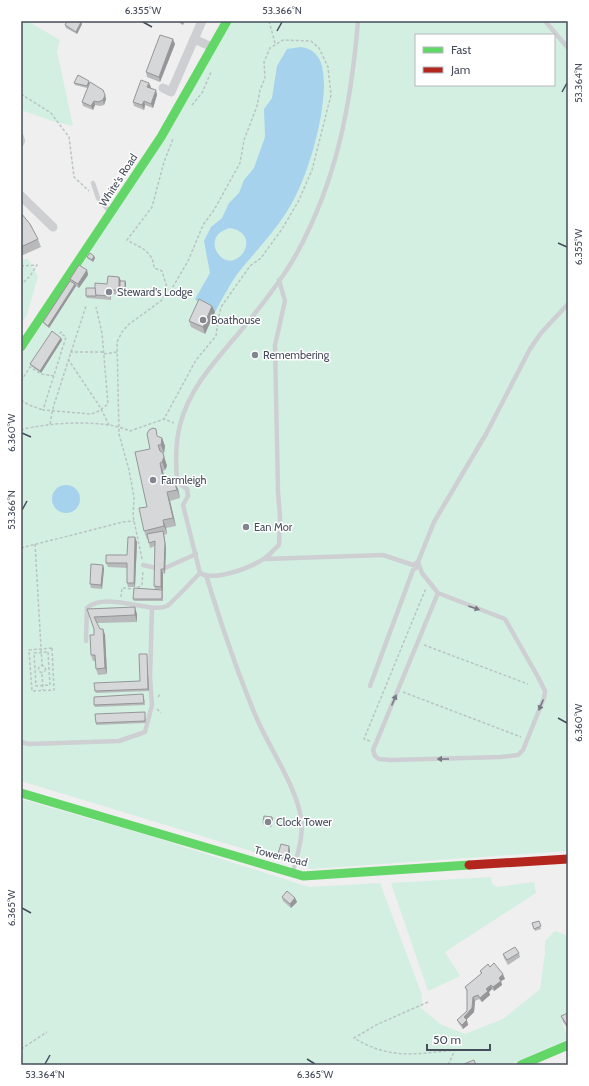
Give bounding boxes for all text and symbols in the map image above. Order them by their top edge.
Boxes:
text: 6.355°W [125,4,162,17]
text: 53.366°N [262,4,302,17]
legend [415,34,555,86]
text: Fast [451,42,471,57]
text: Jam [450,62,470,77]
text: 53.364°N [572,63,585,103]
street label: White's Road [96,151,140,209]
text: 6.355°W [572,228,585,265]
place label: Steward's Lodge [117,285,193,299]
marker: Steward's Lodge [104,287,114,297]
place label: Boathouse [211,313,261,327]
marker: Boathouse [198,315,208,325]
place label: Remembering [263,348,330,362]
marker: Remembering [250,350,260,360]
text: 6.360°W [5,413,18,452]
place label: Farmleigh [161,473,207,487]
marker: Farmleigh [148,475,158,485]
text: 53.366°N [5,490,18,530]
place label: Ean Mor [254,520,293,534]
marker: Ean Mor [241,522,251,532]
one-way arrow [468,605,480,611]
one-way arrow [390,694,397,706]
one-way arrow [538,700,544,712]
text: 6.360°W [572,703,585,742]
one-way arrow [436,756,449,762]
place label: Clock Tower [276,815,332,829]
marker: Clock Tower [263,817,273,827]
street label: Tower Road [253,843,309,869]
text: 6.365°W [5,889,18,926]
scale bar [427,1026,490,1052]
text: 50 m [433,1032,461,1047]
text: 53.364°N [25,1068,65,1081]
text: 6.365°W [297,1068,334,1081]

